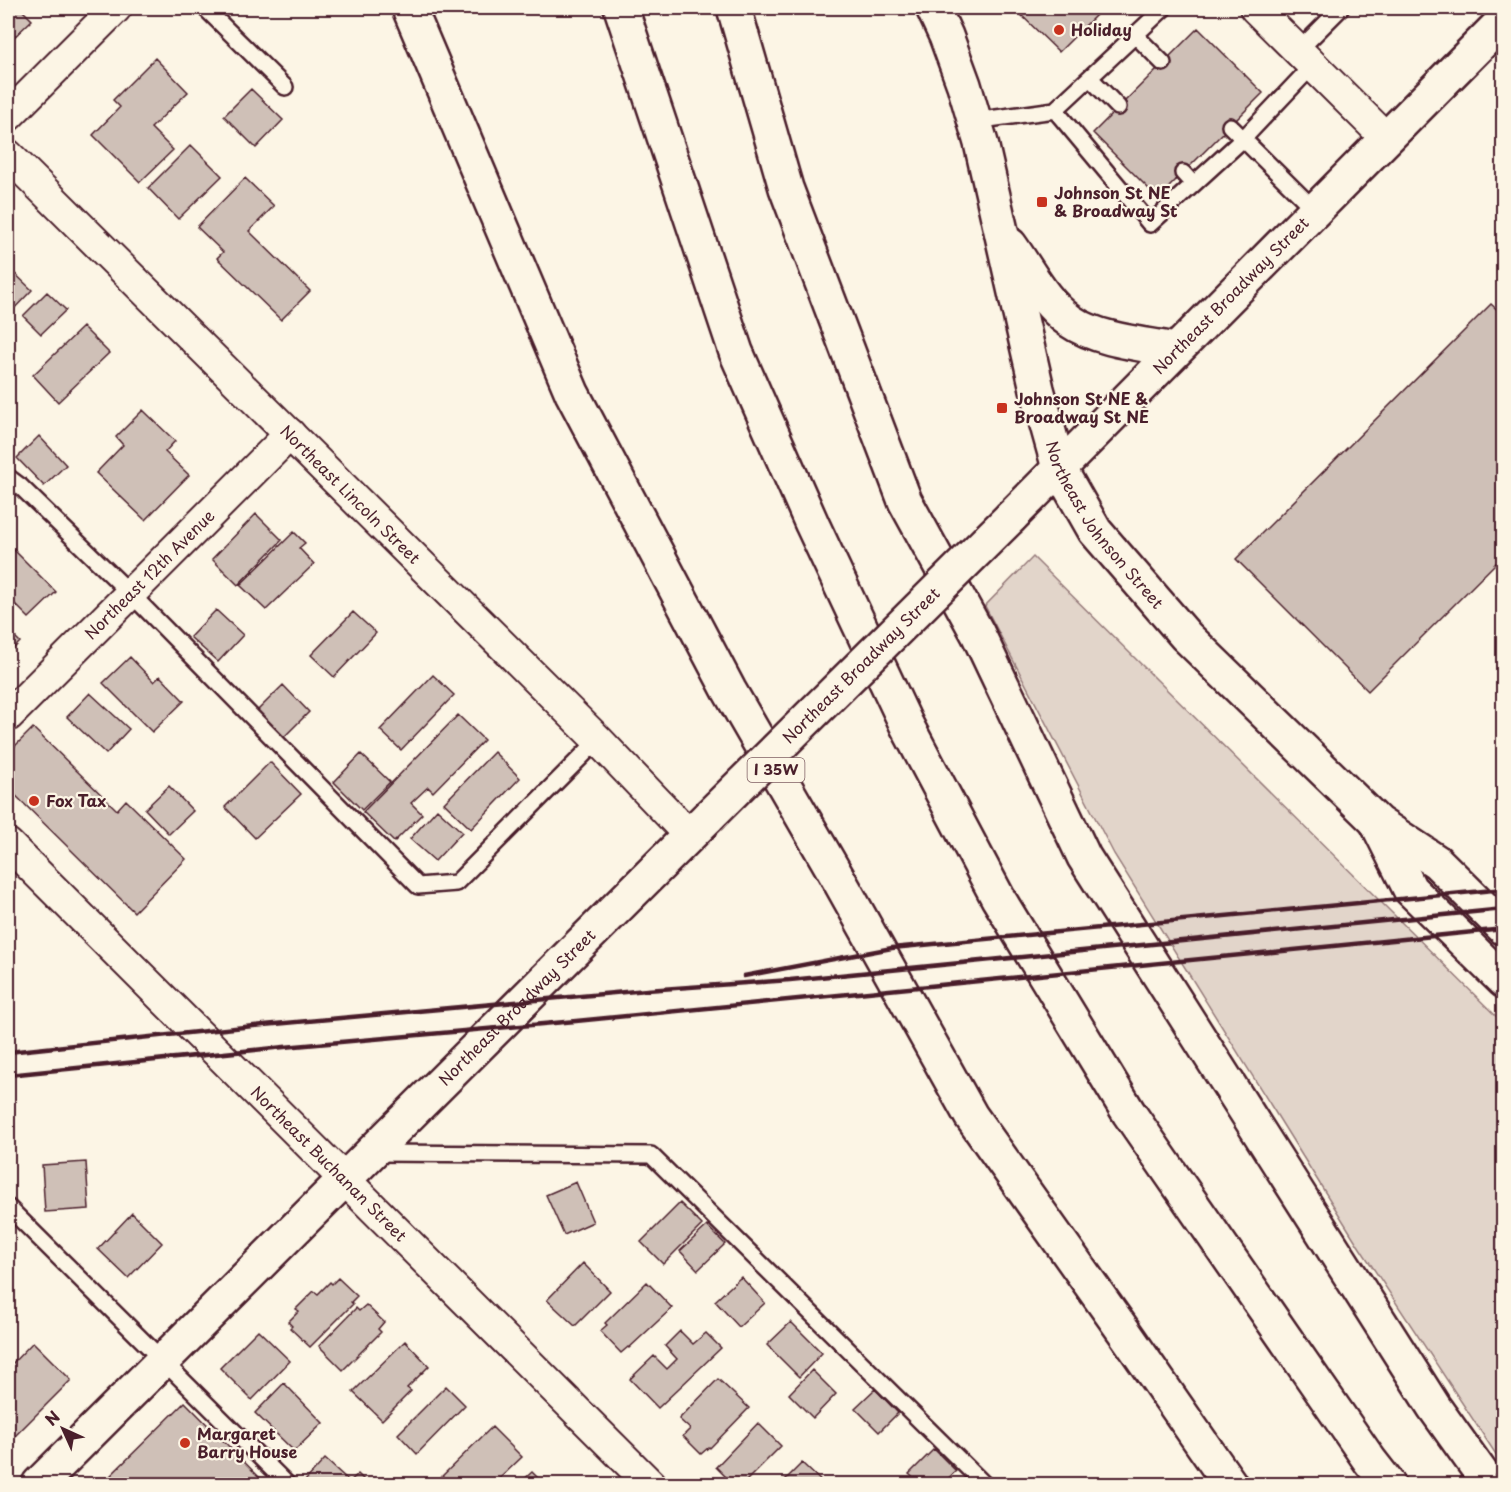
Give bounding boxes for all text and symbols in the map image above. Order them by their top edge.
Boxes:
place label: Holiday [1071,17,1132,41]
marker: Holiday [1052,23,1066,37]
place label: Johnson St NE & Broadway St [1054,180,1178,222]
marker: Johnson St NE & Broadway St [1035,195,1049,209]
street label: Northeast Broadway Street [1146,210,1314,379]
place label: Johnson St NE & Broadway St NE [1014,386,1149,428]
marker: Johnson St NE & Broadway St NE [995,401,1009,415]
street label: Northeast Lincoln Street [276,419,427,569]
street label: Northeast Johnson Street [1041,438,1170,614]
street label: Northeast 12th Avenue [78,503,219,644]
street label: Northeast Broadway Street [776,581,945,748]
road number: I 35W [748,758,804,782]
place label: Fox Tax [46,788,106,812]
marker: Fox Tax [27,794,41,808]
street label: Northeast Broadway Street [432,923,601,1091]
street label: Northeast Buchanan Street [246,1080,413,1247]
north arrow [33,1399,93,1459]
text: N [39,1405,65,1431]
place label: Margaret Barry House [197,1421,297,1463]
marker: Margaret Barry House [178,1436,192,1450]

